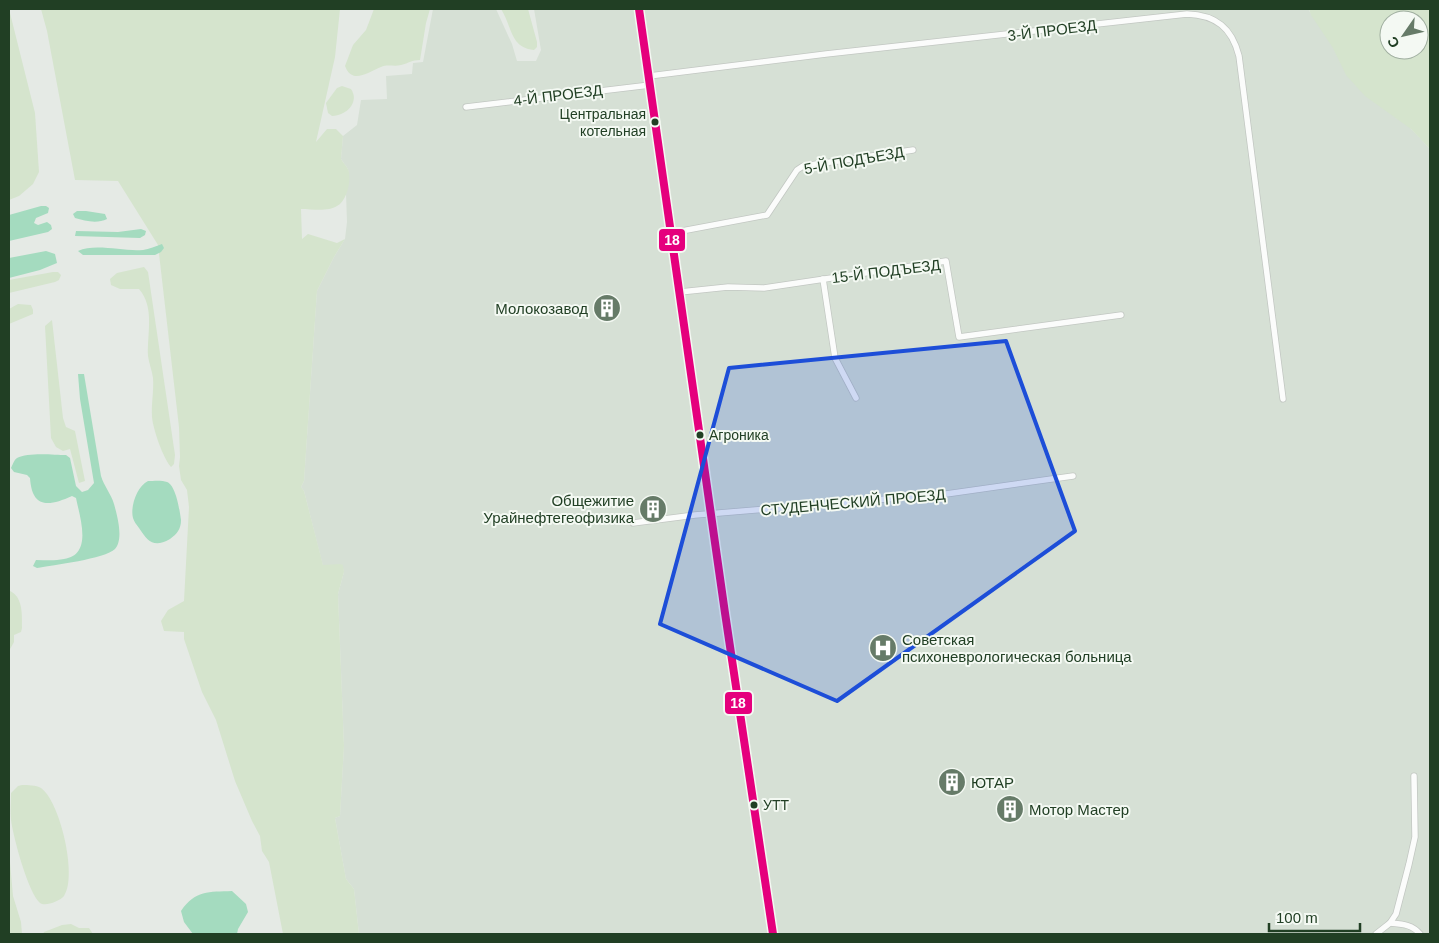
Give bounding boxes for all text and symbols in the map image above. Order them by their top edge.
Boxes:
north arrow [1379,10,1429,60]
street label: 3-Й ПРОЕЗД [1007,16,1097,44]
text: С [1384,34,1403,51]
street label: 4-Й ПРОЕЗД [513,81,603,109]
place label: Центральная котельная [560,106,646,139]
marker: Центральная котельная [650,117,660,127]
street label: 5-Й ПОДЪЕЗД [803,143,905,177]
line badge: 18 [658,228,686,252]
text: 18 [664,232,680,248]
street label: 15-Й ПОДЪЕЗД [831,256,941,286]
building icon: Молокозавод [592,293,622,323]
place label: Молокозавод [495,300,588,317]
place label: Агроника [709,427,769,443]
marker: Агроника [695,430,705,440]
street label: СТУДЕНЧЕСКИЙ ПРОЕЗД [760,485,946,519]
place label: Общежитие Урайнефтегеофизика [483,492,635,526]
building icon: Общежитие Урайнефтегеофизика [638,494,668,524]
place label: Советская психоневрологическая больница [902,631,1132,665]
hospital icon: Советская психоневрологическая больница [868,633,898,663]
line badge: 18 [724,691,753,715]
text: 18 [730,695,746,711]
building icon: ЮТАР [937,767,967,797]
place label: ЮТАР [971,774,1014,791]
building icon: Мотор Мастер [995,794,1025,824]
place label: УТТ [763,797,789,813]
marker: УТТ [749,800,759,810]
place label: Мотор Мастер [1029,801,1129,818]
scale bar [1269,900,1360,932]
text: 100 m [1276,909,1318,926]

